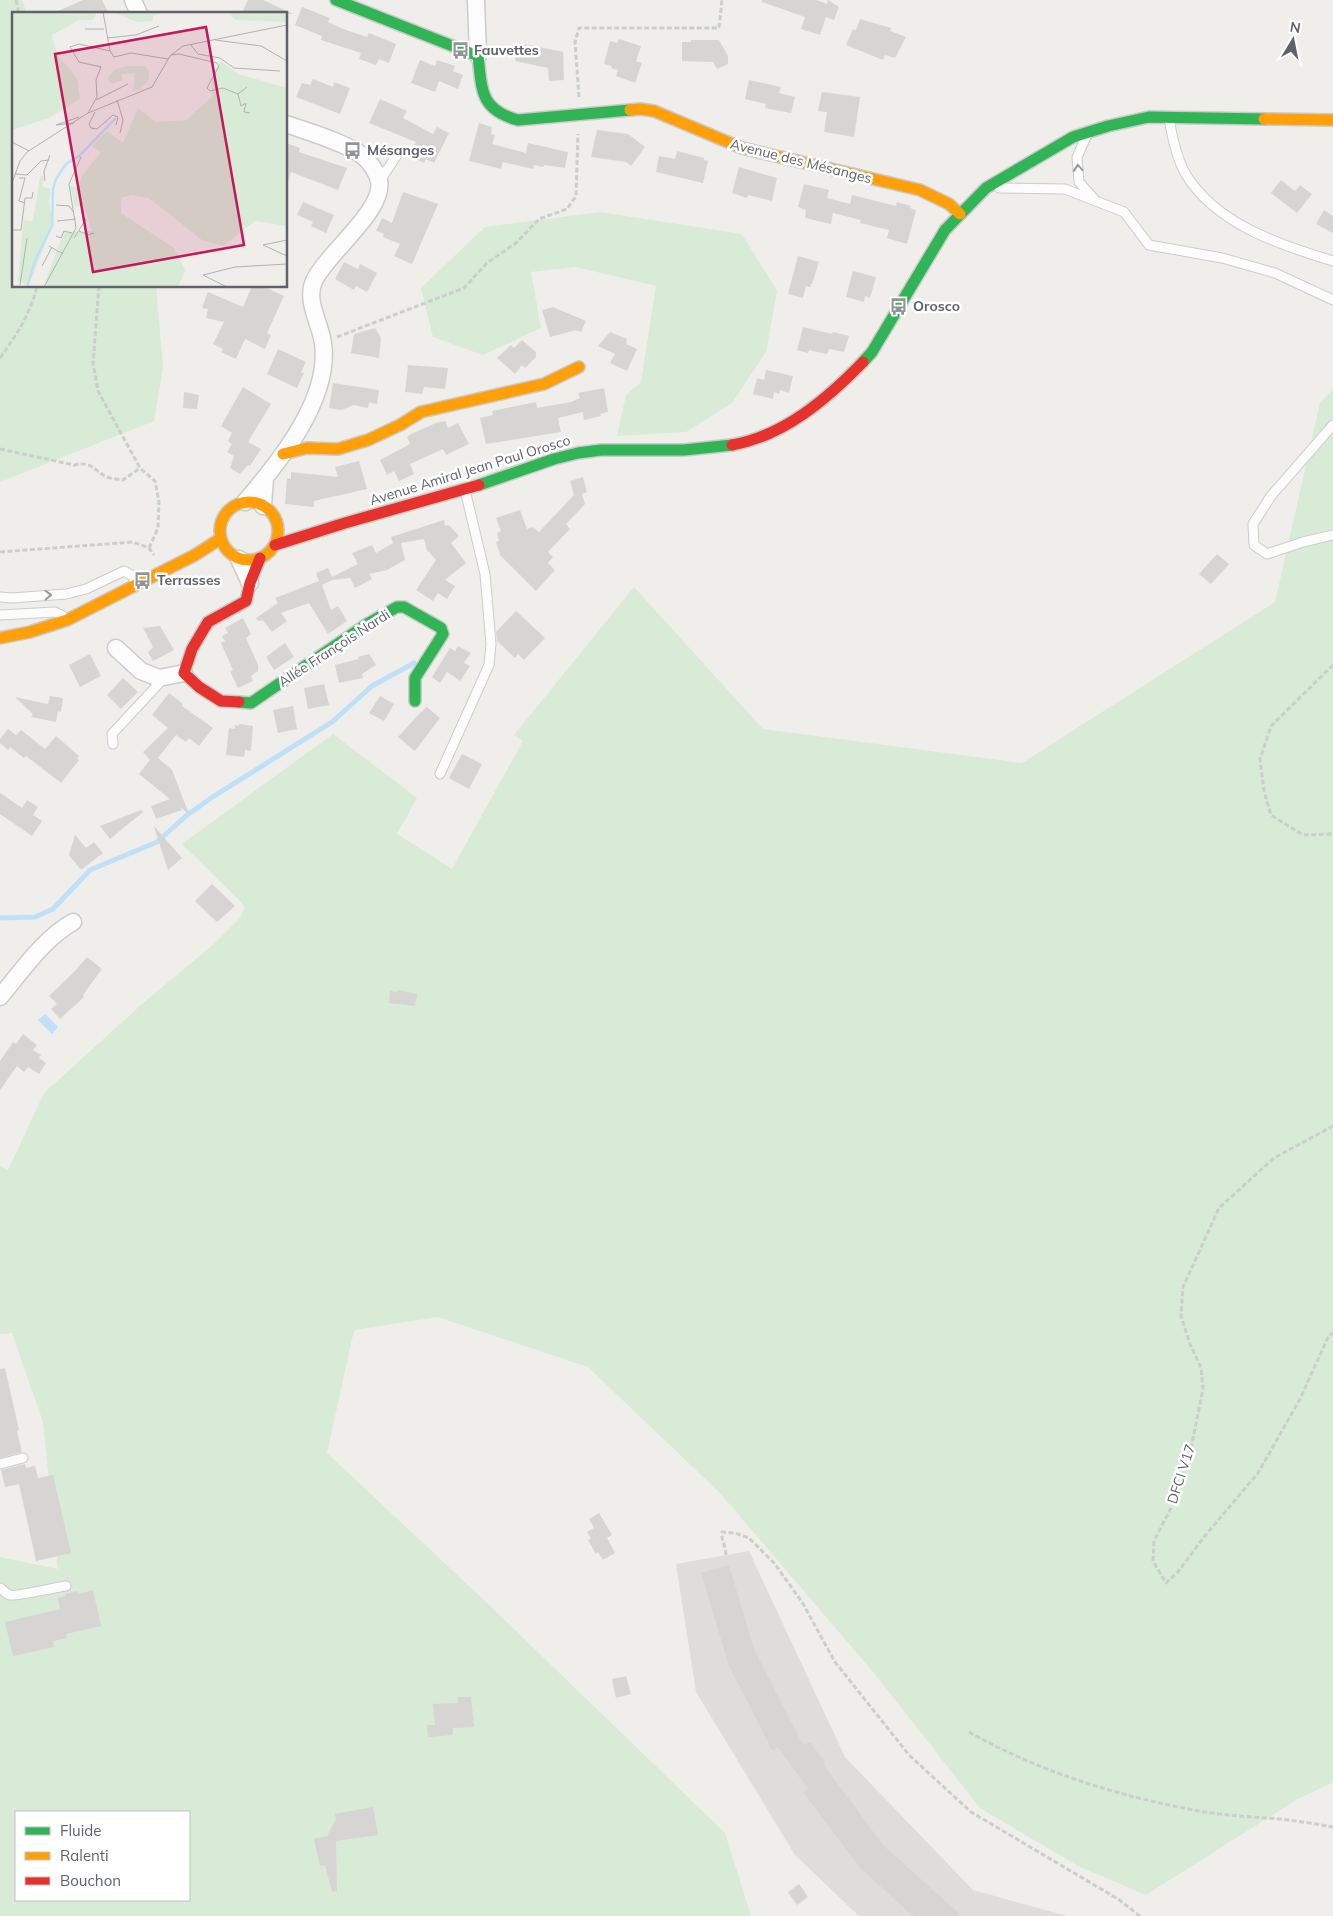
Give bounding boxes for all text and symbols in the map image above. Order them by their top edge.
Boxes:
inset map [12,12,288,288]
north arrow [1268,15,1318,65]
text: N [1288,17,1302,37]
bus stop icon: Fauvettes [450,40,470,60]
place label: Fauvettes [474,41,539,59]
street label: Avenue des Mésanges [728,135,874,187]
bus stop icon: Mésanges [343,140,363,160]
place label: Mésanges [367,141,434,159]
one-way arrow [1073,164,1084,172]
bus stop icon: Orosco [889,296,909,316]
place label: Orosco [913,297,960,315]
street label: Avenue Amiral Jean Paul Orosco [367,431,573,509]
bus stop icon: Terrasses [133,570,153,590]
place label: Terrasses [157,571,221,589]
one-way arrow [45,590,53,600]
street label: Allée François Nardi [275,605,393,691]
street label: DFCI V17 [1163,1442,1199,1506]
legend [15,1811,190,1901]
text: Fluide [60,1821,101,1840]
text: Ralenti [60,1846,109,1865]
text: Bouchon [60,1871,121,1890]

